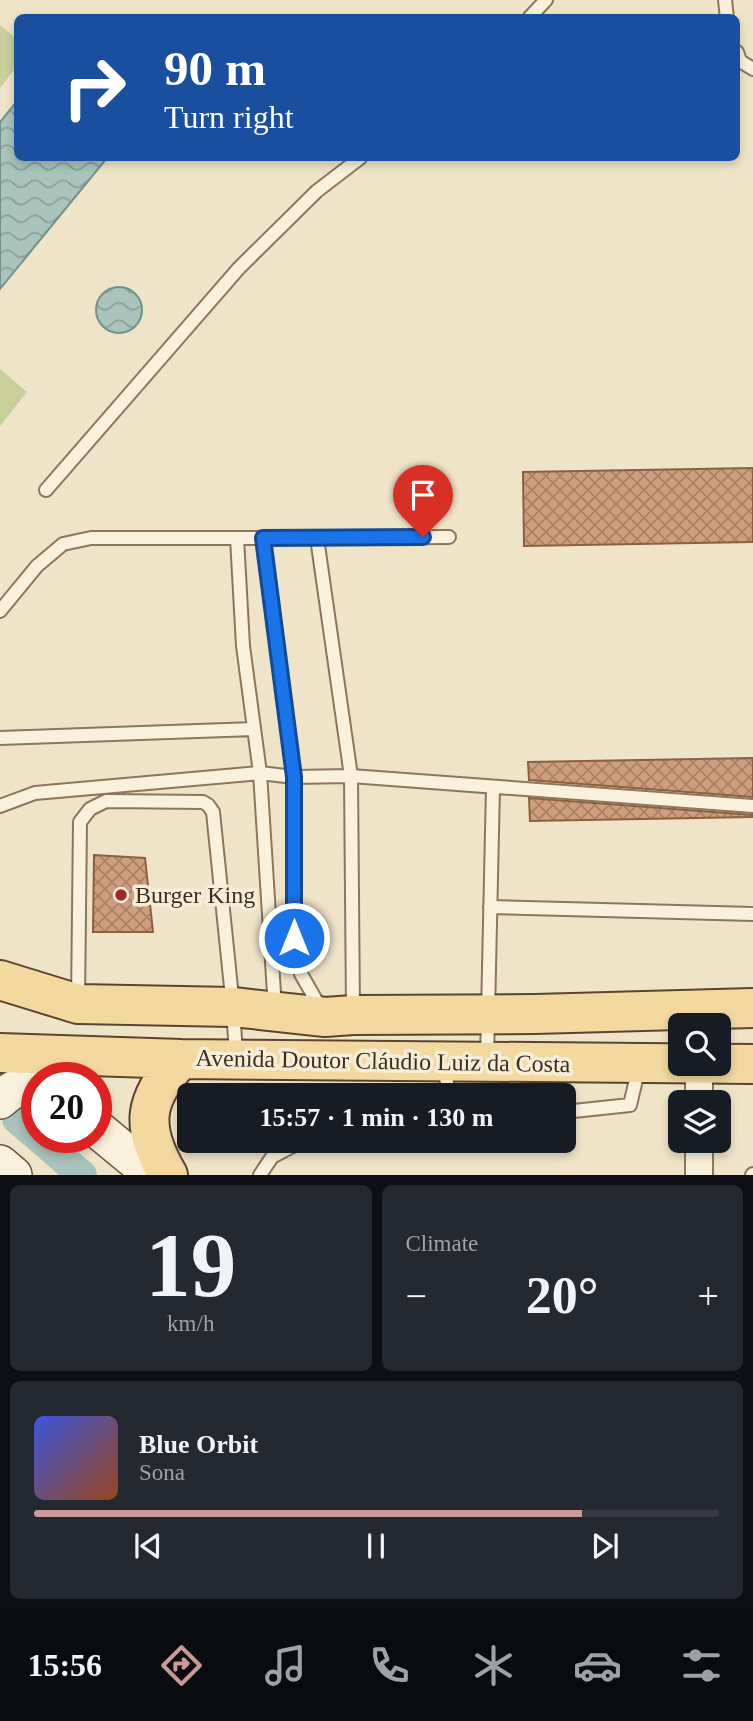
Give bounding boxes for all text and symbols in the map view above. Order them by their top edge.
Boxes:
text: 90 m [164,41,266,96]
icon: right [49,42,140,133]
text: Turn right [164,99,294,135]
pin [393,465,453,537]
icon: arrive [404,476,442,514]
place label: Burger King [135,882,255,908]
marker: Burger King [113,887,129,903]
position arrow [257,901,331,975]
map controls [668,1013,731,1153]
button: search [668,1013,731,1076]
street label: Avenida Doutor Cláudio Luiz da Costa [195,1045,571,1077]
speed limit sign: 20 [21,1062,112,1153]
button: layers [668,1090,731,1153]
text: 15:57 · 1 min · 130 m [260,1103,494,1132]
text: 19 [145,1215,236,1316]
text: Climate [406,1231,478,1256]
text: 20° [526,1267,599,1324]
text: − [406,1275,427,1317]
text: + [698,1275,719,1317]
text: km/h [167,1311,214,1336]
text: Blue Orbit [139,1430,258,1459]
text: Sona [139,1460,185,1485]
icon: previous [129,1527,167,1565]
icon: pause [357,1527,395,1565]
icon: next [586,1527,624,1565]
icon: directions [157,1641,206,1690]
icon: music [261,1641,310,1690]
icon: phone [365,1641,414,1690]
icon: climate [469,1641,518,1690]
icon: car [573,1641,622,1690]
icon: filters [677,1641,726,1690]
text: 15:56 [27,1647,102,1683]

